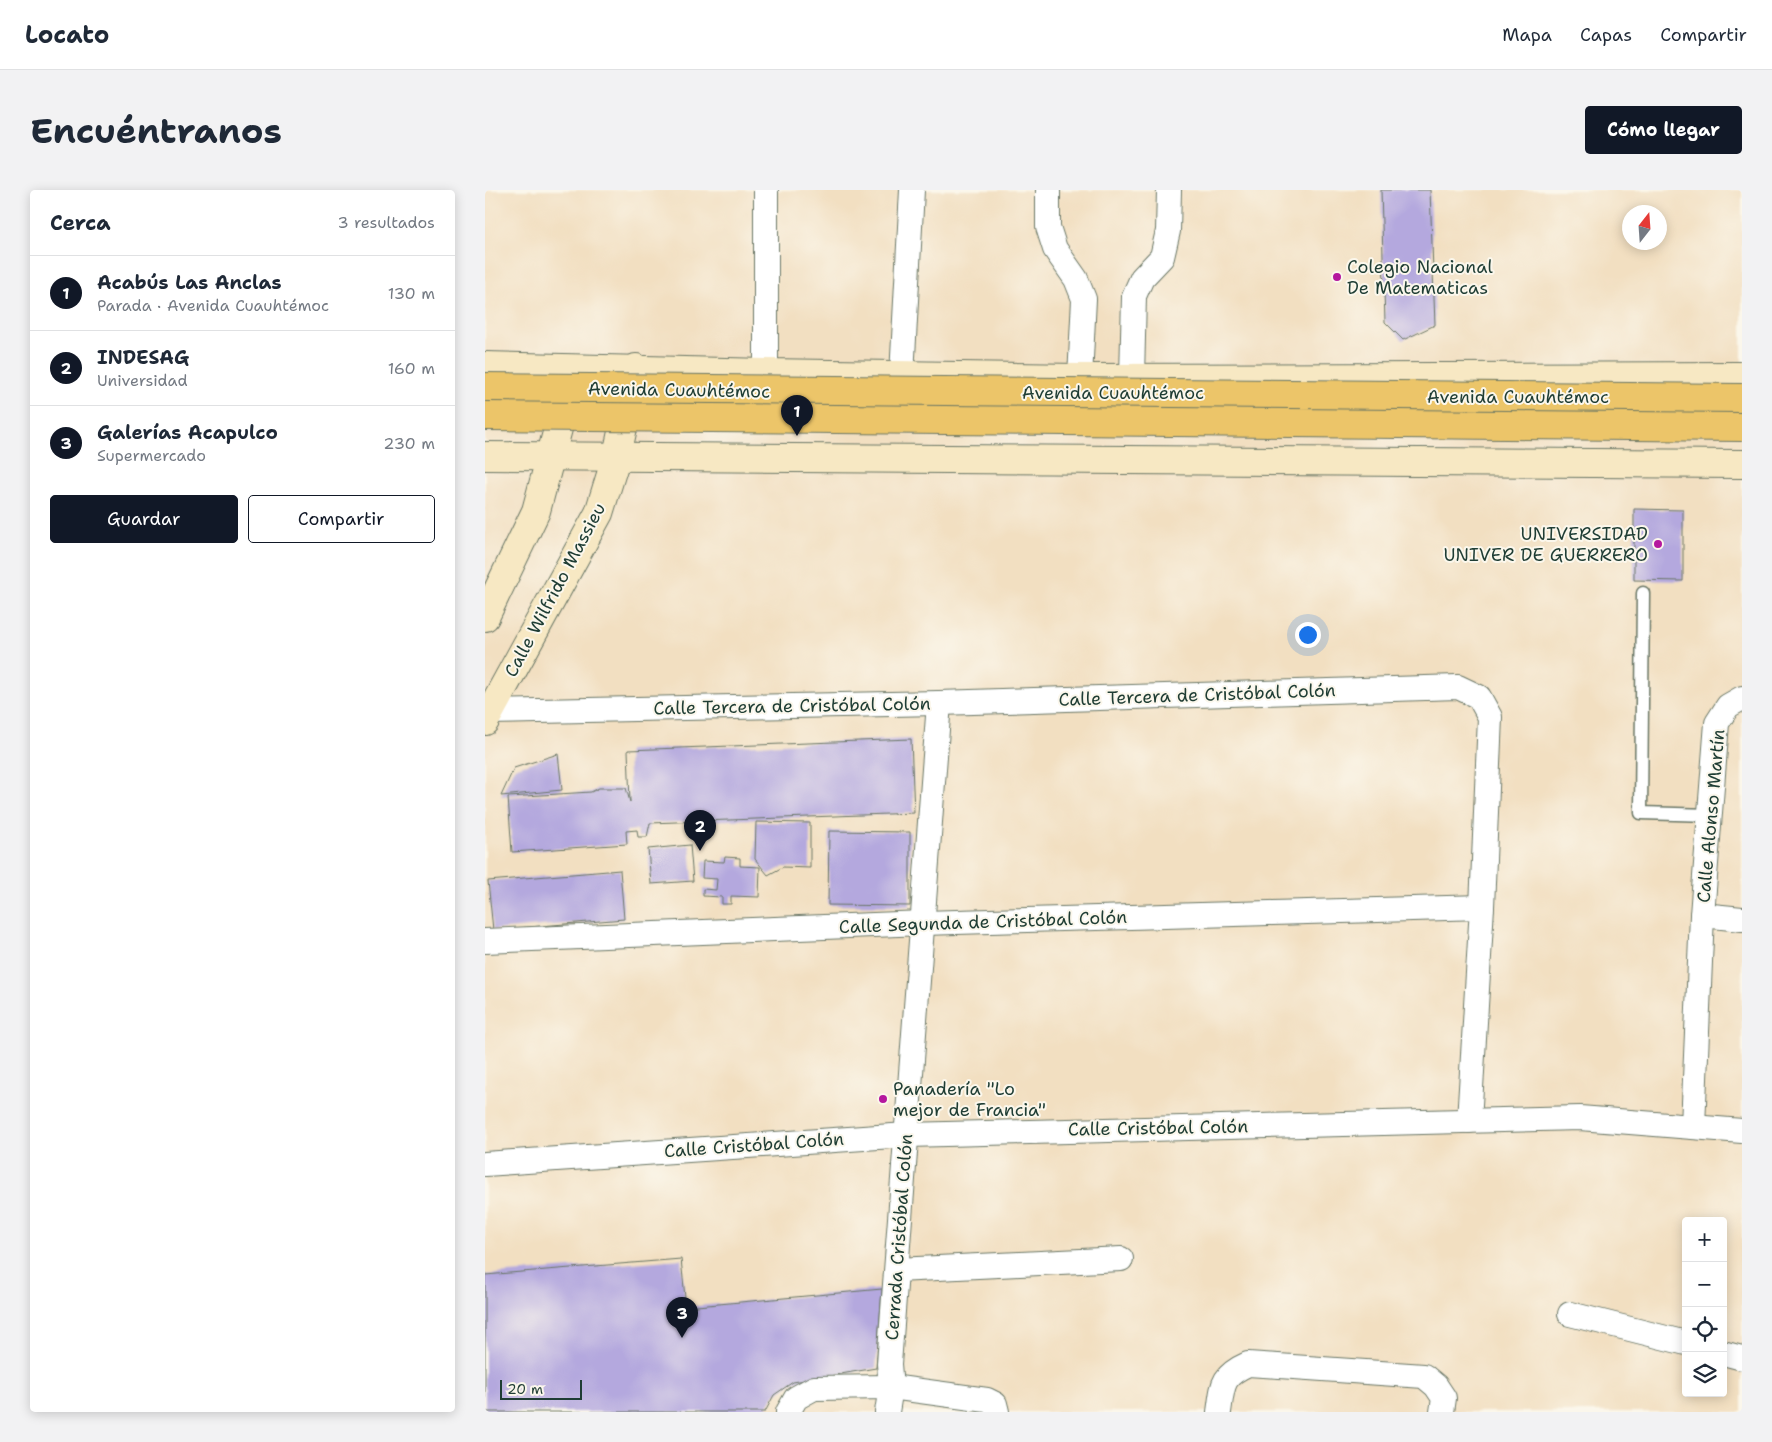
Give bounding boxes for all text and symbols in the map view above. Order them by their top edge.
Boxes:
text: Locato [25,19,109,51]
text: Mapa [1502,23,1552,47]
text: Capas [1580,23,1632,47]
text: Compartir [1660,23,1747,47]
button: Cómo llegar [1585,106,1742,154]
text: Encuéntranos [30,107,282,154]
north arrow [1622,205,1667,250]
text: Cerca [50,209,111,237]
text: 3 resultados [337,212,435,233]
place label: Colegio Nacional De Matematicas [1347,255,1493,300]
text: Acabús Las Anclas [97,270,282,295]
marker: Colegio Nacional De Matematicas [1331,271,1343,283]
text: 1 [62,283,70,304]
text: 130 m [388,283,435,304]
text: Parada · Avenida Cuauhtémoc [97,295,329,316]
text: INDESAG [97,345,189,370]
text: 2 [60,358,72,379]
text: 160 m [388,358,435,379]
text: Universidad [97,370,188,391]
street label: Avenida Cuauhtémoc [588,376,770,404]
street label: Avenida Cuauhtémoc [1022,381,1204,405]
street label: Avenida Cuauhtémoc [1427,385,1609,409]
pin: 1 [781,395,813,436]
text: Galerías Acapulco [97,420,278,445]
text: 3 [60,433,72,454]
text: 230 m [383,433,435,454]
text: Supermercado [97,445,206,466]
button: Guardar [50,495,238,543]
button: Compartir [248,495,435,543]
street label: Calle Wilfrido Massieu [499,499,611,681]
place label: UNIVERSIDAD UNIVER DE GUERRERO [1443,522,1648,567]
marker: UNIVERSIDAD UNIVER DE GUERRERO [1652,538,1664,550]
your location [1295,622,1321,648]
street label: Calle Tercera de Cristóbal Colón [1058,678,1336,712]
street label: Calle Tercera de Cristóbal Colón [653,692,931,720]
street label: Calle Alonso Martín [1691,728,1731,904]
pin: 2 [684,810,716,851]
street label: Calle Segunda de Cristóbal Colón [838,905,1128,939]
place label: Panadería "Lo mejor de Francia" [893,1077,1046,1122]
marker: Panadería "Lo mejor de Francia" [877,1093,889,1105]
street label: Calle Cristóbal Colón [1068,1114,1248,1142]
street label: Calle Cristóbal Colón [663,1127,845,1163]
street label: Cerrada Cristóbal Colón [880,1133,918,1341]
map controls [1682,1217,1727,1397]
button: + [1682,1217,1727,1262]
button: − [1682,1262,1727,1307]
pin: 3 [666,1297,698,1338]
button: locate [1682,1307,1727,1352]
button: layers [1682,1352,1727,1397]
scale bar [500,1377,583,1400]
text: 20 m [507,1380,543,1398]

